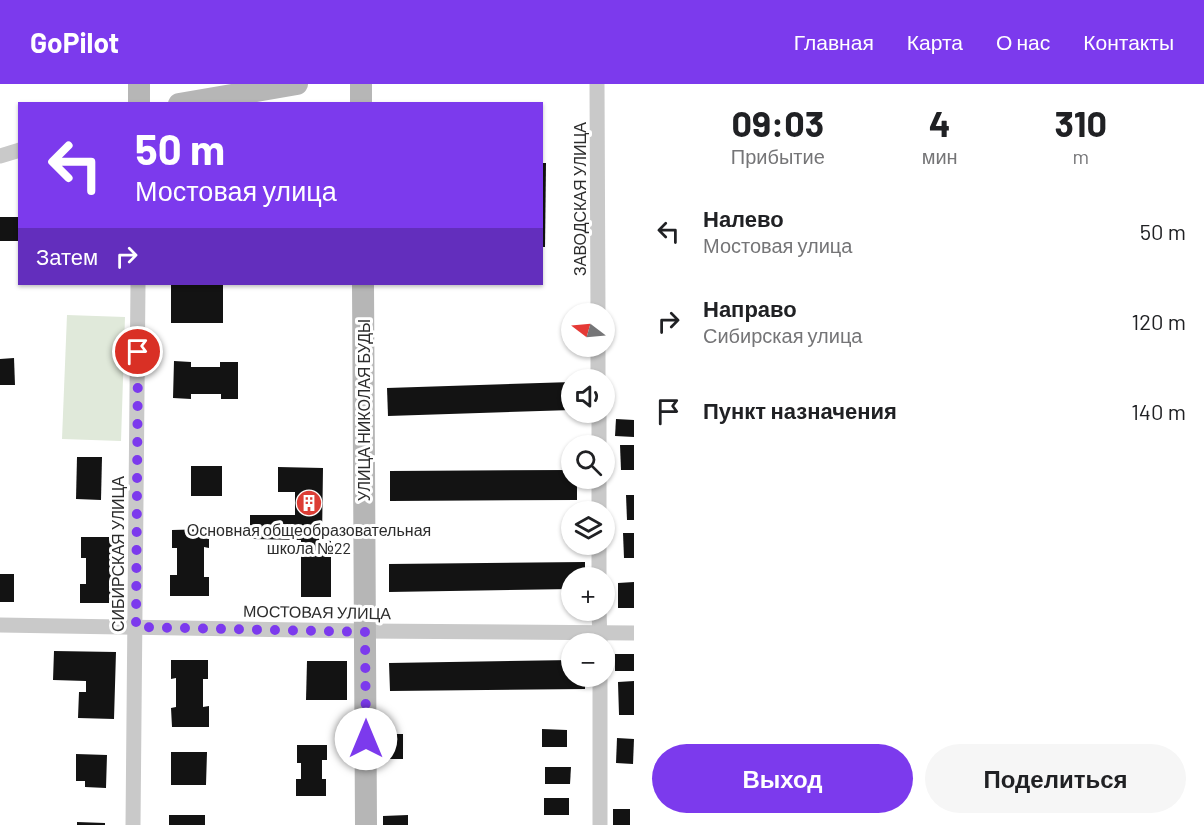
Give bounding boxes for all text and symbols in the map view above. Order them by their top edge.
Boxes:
text: GoPilot [30,25,119,59]
text: Главная [794,29,874,54]
text: Карта [907,29,963,54]
text: О нас [996,29,1050,54]
text: Контакты [1083,29,1174,54]
text: 09:03 [731,101,824,144]
text: 4 [929,101,951,144]
text: 310 [1055,101,1107,144]
street label: ЗАВОДСКАЯ УЛИЦА [570,122,589,276]
text: 50 m [135,123,225,173]
icon: left [36,126,114,204]
text: Прибытие [731,144,825,168]
text: мин [922,144,958,168]
text: m [1073,144,1089,168]
text: Мостовая улица [135,174,337,206]
text: Налево [703,205,784,231]
icon: left [652,215,685,248]
text: 50 m [1140,218,1186,244]
text: Мостовая улица [703,233,852,257]
icon: right [110,240,143,273]
text: Затем [36,243,98,269]
text: Направо [703,295,797,321]
north arrow [561,303,615,357]
map controls [561,303,615,687]
icon: right [652,305,685,338]
text: 120 m [1131,308,1186,334]
street label: УЛИЦА НИКОЛАЯ БУДЫ [354,319,373,501]
text: Сибирская улица [703,323,863,347]
pin [112,326,163,377]
icon: arrive [121,335,154,368]
button: sound [561,369,615,423]
icon: arrive [652,395,685,428]
text: Пункт назначения [703,397,897,423]
text: 140 m [1131,398,1186,424]
button: search [561,435,615,489]
street label: СИБИРСКАЯ УЛИЦА [108,476,127,632]
building icon: Основная общеобразовательная школа №22 [294,488,324,518]
button: layers [561,501,615,555]
place label: Основная общеобразовательная школа №22 [187,520,431,557]
button: + [561,567,615,621]
street label: МОСТОВАЯ УЛИЦА [243,601,391,622]
button: − [561,633,615,687]
position arrow [334,707,398,771]
button: Выход [652,744,913,813]
button: Поделиться [925,744,1186,813]

